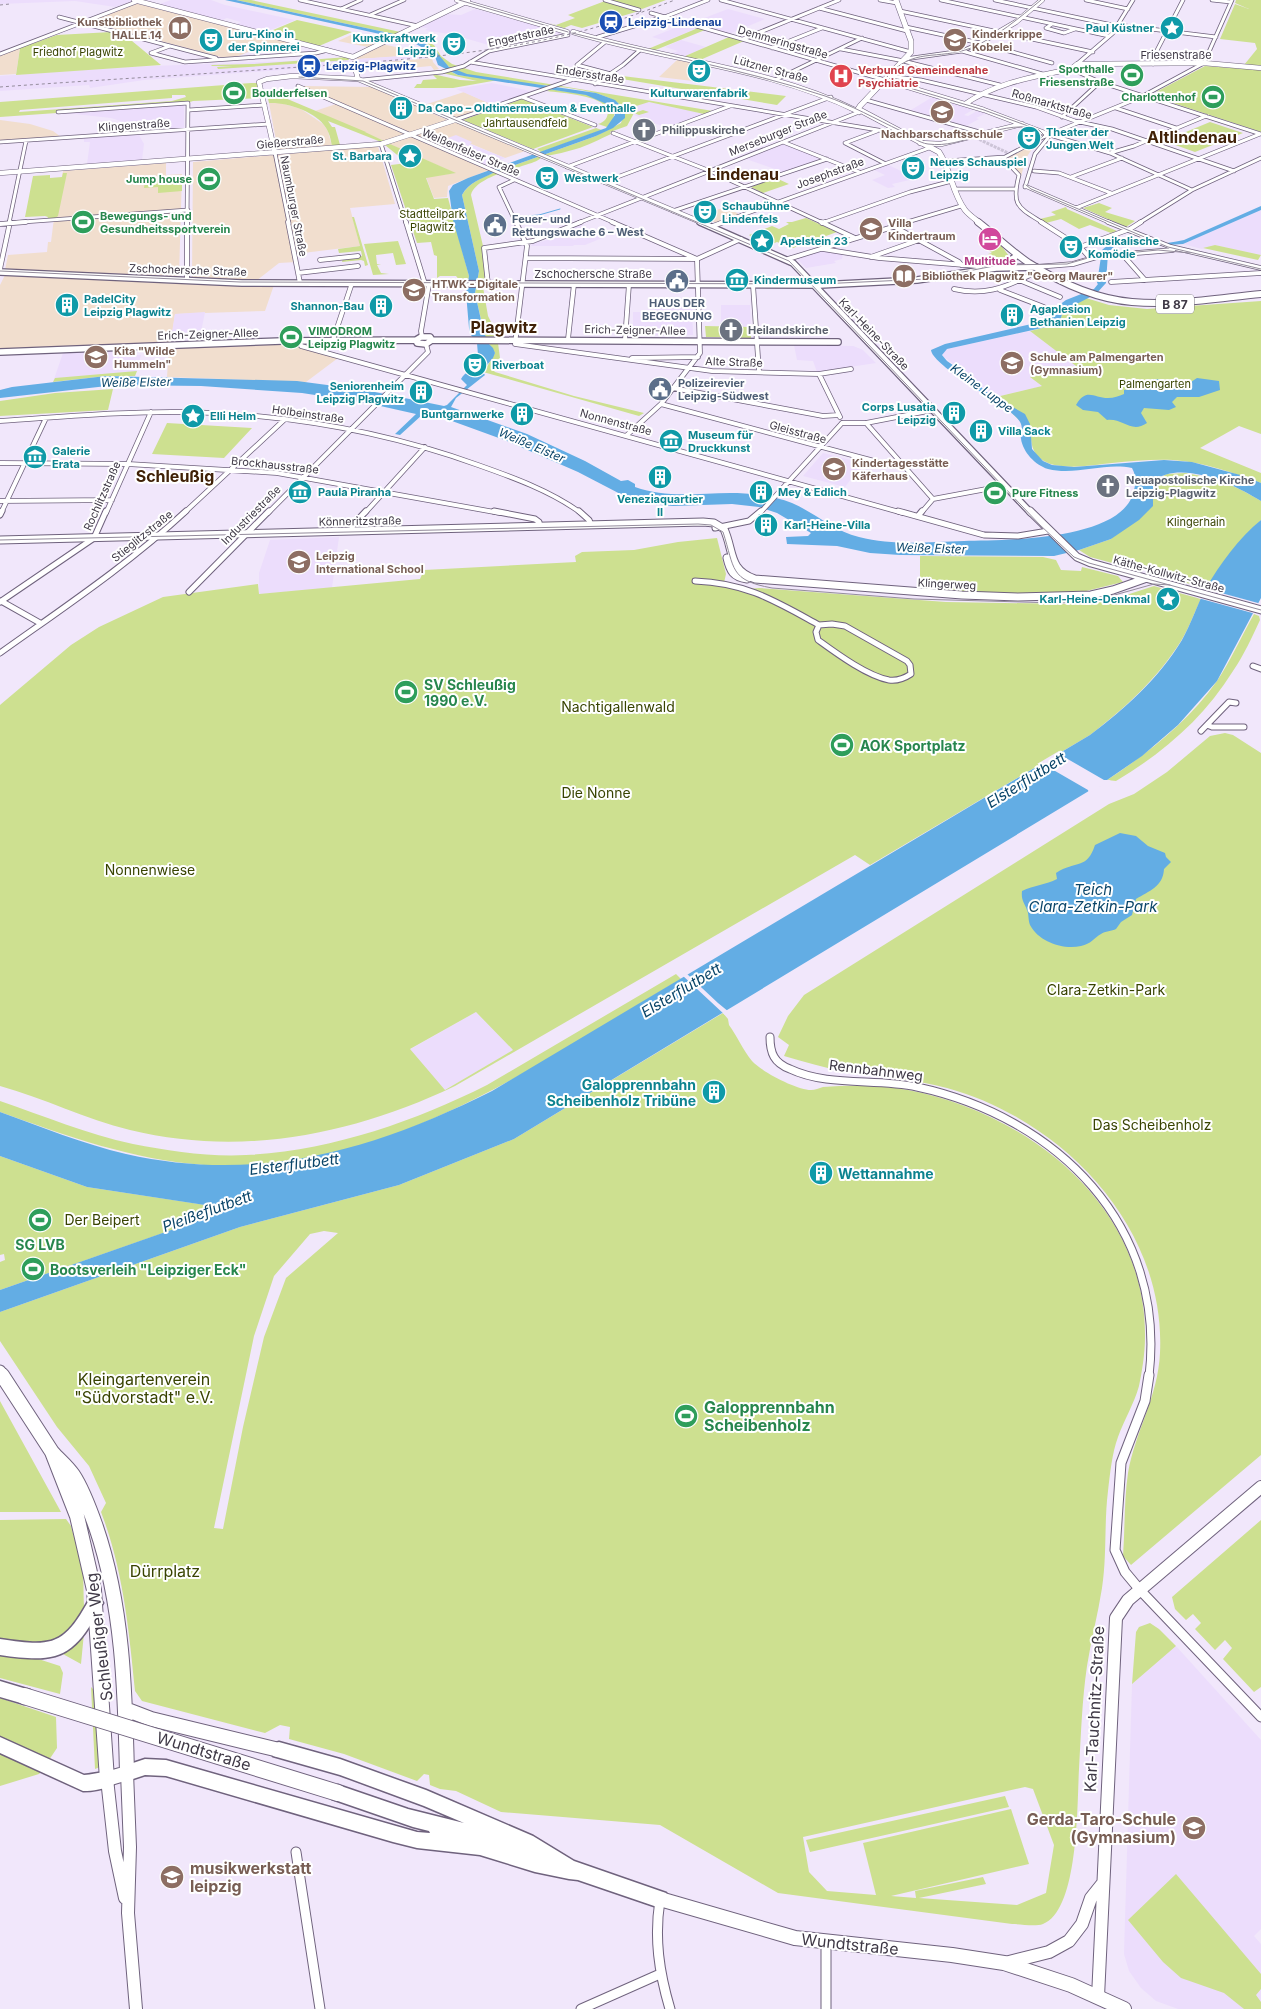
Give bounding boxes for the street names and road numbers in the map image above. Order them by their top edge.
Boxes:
street label: Engertstraße [487,22,555,50]
street label: Demmeringstraße [736,22,830,62]
street label: Friesenstraße [1140,48,1212,62]
street label: Lützner Straße [732,52,810,86]
street label: Endersstraße [555,62,625,86]
street label: Roßmarktstraße [1010,86,1094,122]
street label: Merseburger Straße [727,107,829,159]
street label: Klingenstraße [98,116,170,134]
street label: Weißenfelser Straße [420,125,522,179]
street label: Gießerstraße [256,132,324,152]
street label: Naumburger Straße [277,154,311,258]
street label: Josephstraße [794,154,866,192]
street label: Zschochersche Straße [129,261,247,279]
street label: Zschochersche Straße [534,267,652,281]
road number: B 87 [1156,294,1194,314]
street label: Karl-Heine-Straße [836,295,912,373]
street label: Erich-Zeigner-Allee [584,322,686,338]
street label: Erich-Zeigner-Allee [157,325,259,343]
street label: Alte Straße [705,354,763,370]
street label: Holbeinstraße [271,402,345,426]
street label: Nonnenstraße [579,406,653,438]
street label: Gleisstraße [768,418,828,446]
street label: Brockhausstraße [231,453,319,477]
street label: Rochlitzstraße [81,459,123,533]
street label: Industriestraße [218,482,284,548]
street label: Stieglitzstraße [109,507,175,565]
street label: Könneritzstraße [319,513,401,529]
street label: Käthe-Kollwitz-Straße [1112,552,1226,596]
street label: Klingerweg [917,575,977,593]
street label: Rennbahnweg [828,1056,924,1084]
street label: Schleußiger Weg [81,1572,117,1702]
street label: Karl-Tauchnitz-Straße [1080,1625,1108,1793]
street label: Wundtstraße [154,1727,254,1775]
street label: Wundtstraße [800,1929,900,1959]

